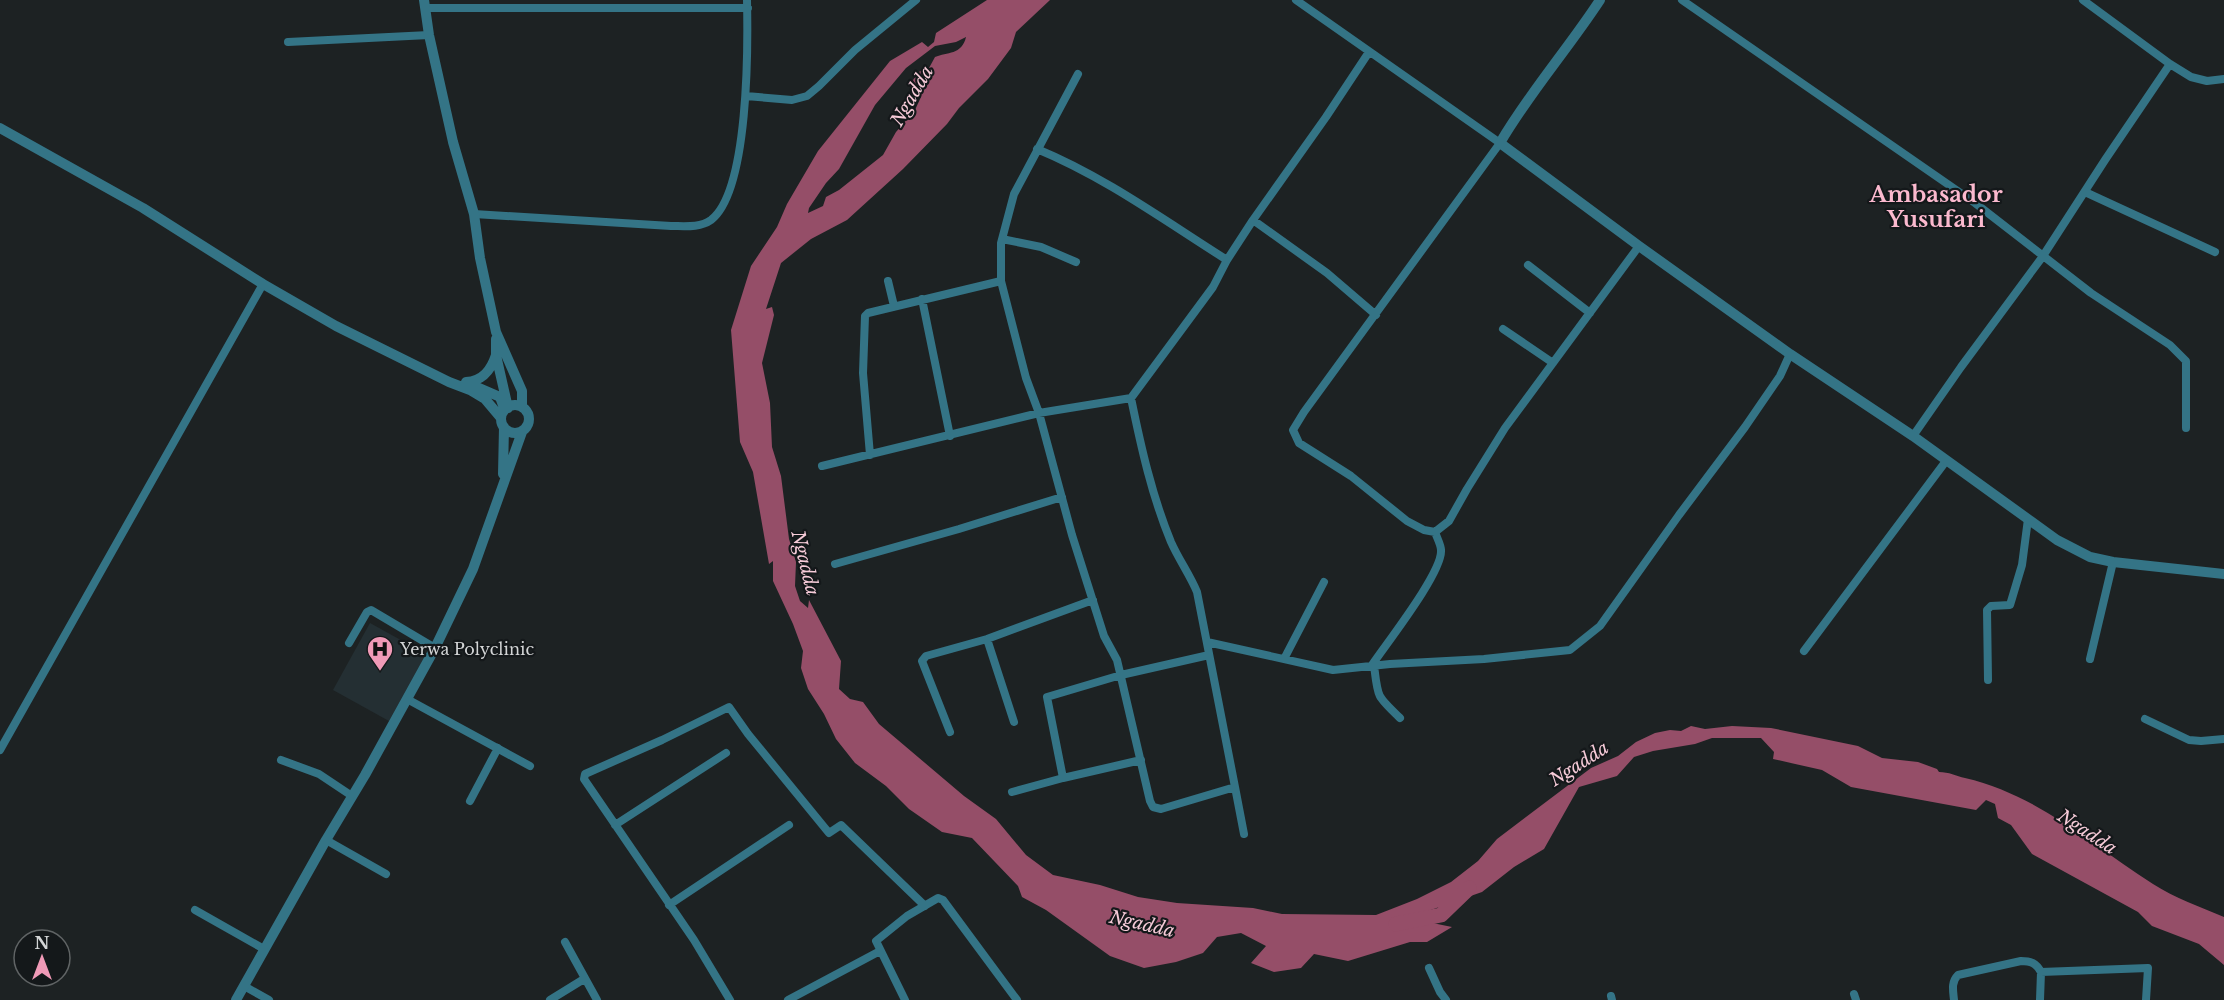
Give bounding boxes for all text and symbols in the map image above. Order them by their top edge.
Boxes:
water label: Ngadda [885,62,938,131]
district label: Ambasador Yusufari [1868,181,2003,233]
water label: Ngadda [786,527,824,598]
hospital icon: Yerwa Polyclinic [365,634,395,672]
place label: Yerwa Polyclinic [399,639,534,659]
water label: Ngadda [1544,737,1613,792]
water label: Ngadda [2052,804,2121,859]
water label: Ngadda [1106,906,1177,942]
north arrow [12,928,72,988]
text: N [34,933,50,953]

